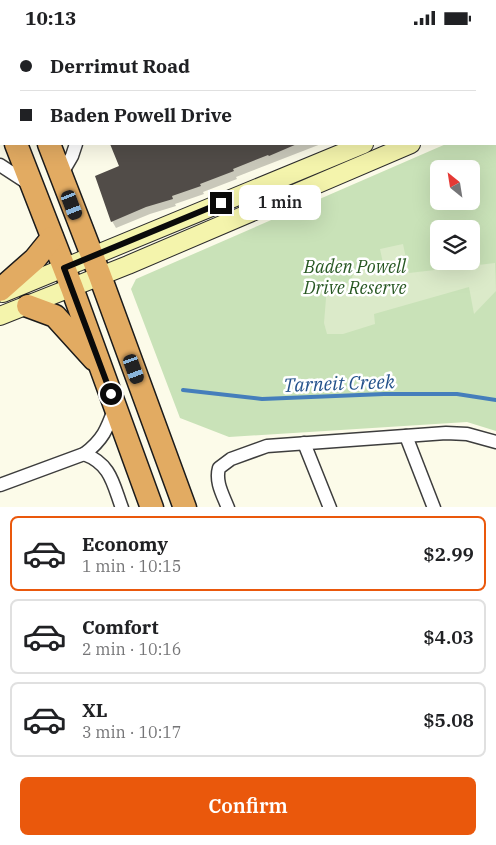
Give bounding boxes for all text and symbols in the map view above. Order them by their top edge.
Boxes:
text: 10:13 [25,6,76,30]
text: Derrimut Road [50,54,190,78]
text: Baden Powell Drive [50,103,232,127]
north arrow [430,160,480,210]
map controls [430,160,480,270]
callout: 1 min [238,185,321,221]
car [59,188,84,222]
route end [210,192,232,214]
text: 1 min [258,192,302,212]
button: layers [430,220,480,270]
park label: Baden Powell Drive Reserve [302,255,407,299]
car [121,352,146,386]
water label: Tarneit Creek [283,369,396,397]
route start [100,383,122,405]
icon: car [22,531,67,576]
text: Economy [82,532,168,556]
text: $2.99 [423,542,474,566]
text: 1 min · 10:15 [82,556,181,576]
icon: car [22,614,67,659]
text: Comfort [82,615,159,639]
text: $4.03 [423,625,474,649]
text: 2 min · 10:16 [82,639,181,659]
icon: car [22,697,67,742]
text: XL [82,698,108,722]
text: $5.08 [423,708,474,732]
text: 3 min · 10:17 [82,722,181,742]
button: Confirm [20,777,476,835]

